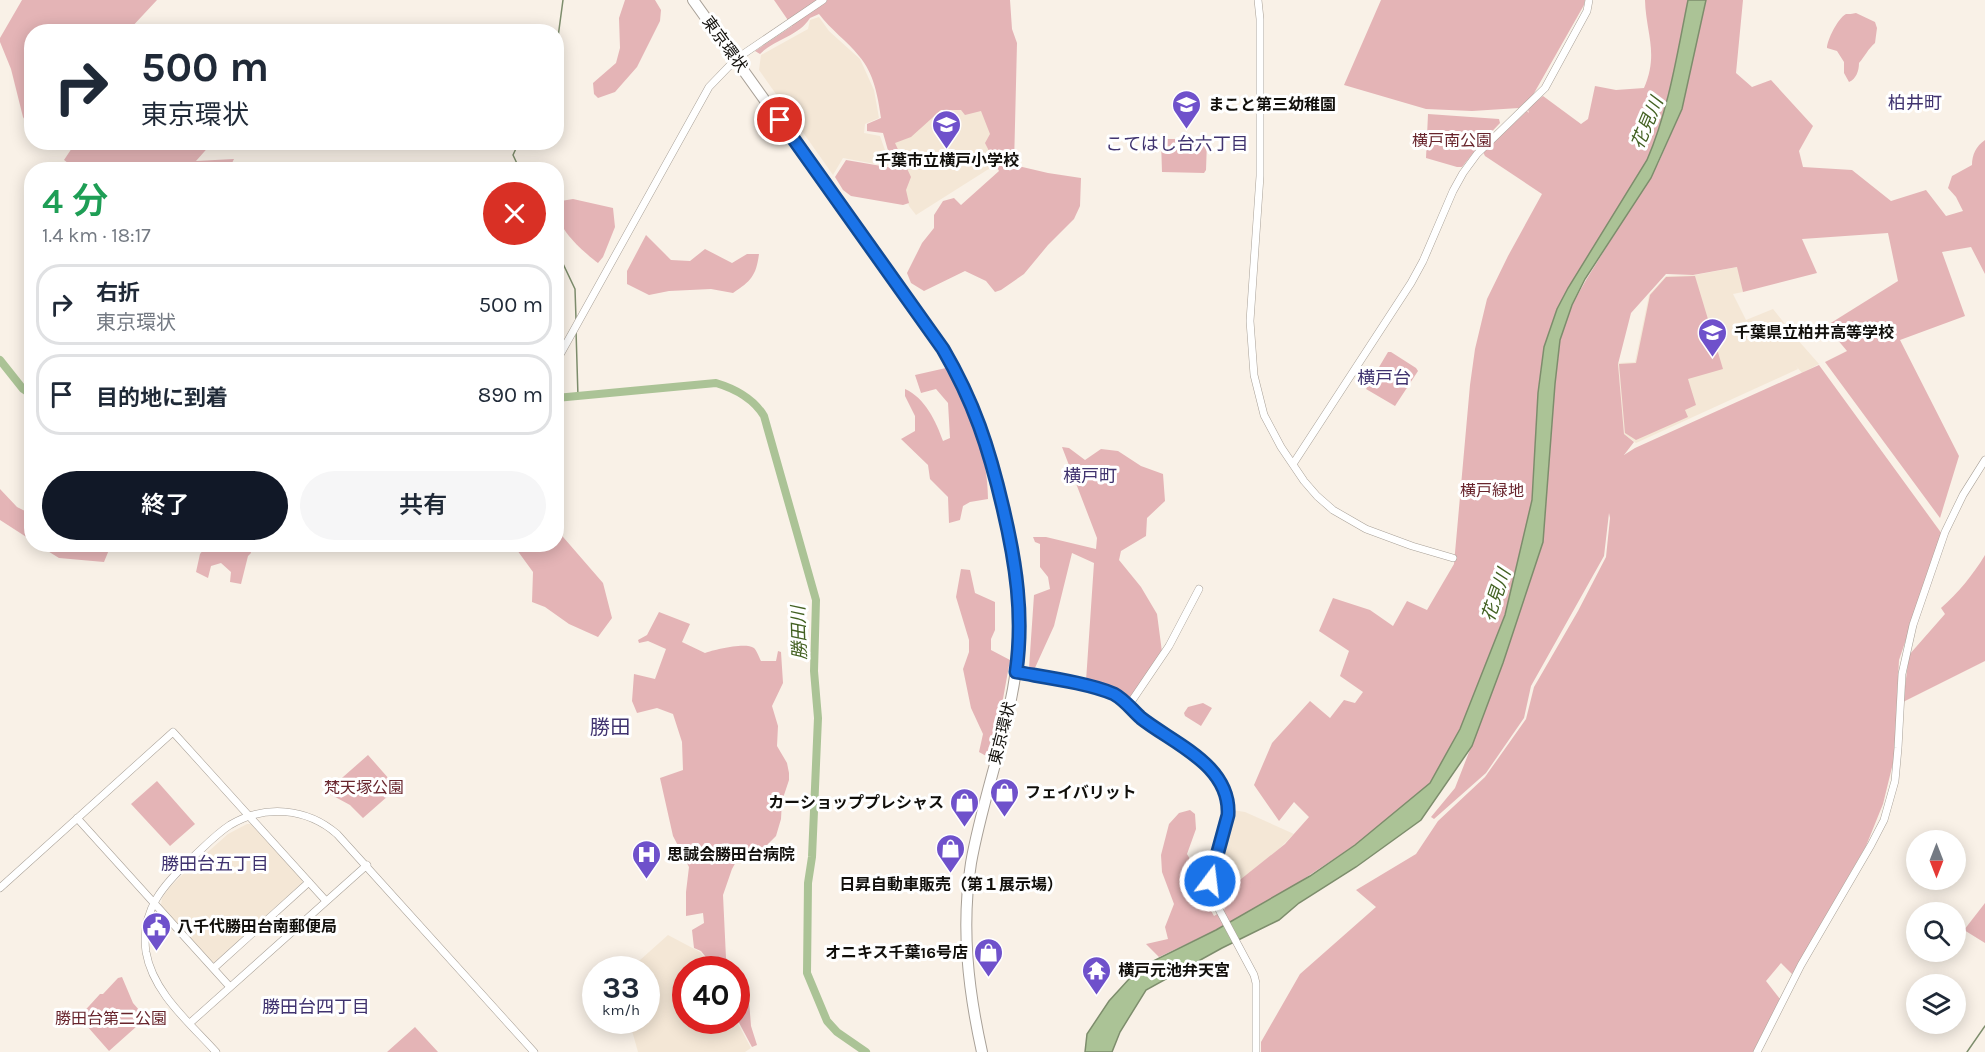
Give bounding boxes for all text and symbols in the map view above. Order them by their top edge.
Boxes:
street label: 東京環状 [699,13,751,75]
text: 500 m [141,42,269,92]
icon: right [42,48,120,126]
school or university icon: まこと第三幼稚園 [1171,88,1203,130]
water label: 花見川 [1626,92,1668,152]
district label: 柏井町 [1888,92,1942,114]
pin [754,94,805,145]
place label: まこと第三幼稚園 [1208,95,1336,114]
text: 東京環状 [141,99,249,131]
icon: arrive [763,103,796,136]
school or university icon: 千葉市立横戸小学校 [931,108,963,150]
park label: 横戸南公園 [1412,131,1492,150]
district label: こてはし台六丁目 [1105,133,1249,155]
place label: 千葉市立横戸小学校 [875,151,1019,170]
text: 4 分 [42,180,108,222]
button: close [483,182,546,245]
text: 1.4 km · 18:17 [42,224,151,247]
text: 右折 [96,280,140,306]
icon: right [45,288,78,321]
text: 500 m [479,292,543,318]
text: 東京環状 [96,311,176,334]
school or university icon: 千葉県立柏井高等学校 [1697,316,1729,358]
place label: 千葉県立柏井高等学校 [1734,323,1894,342]
district label: 横戸台 [1357,367,1411,389]
icon: arrive [45,378,78,411]
text: 890 m [478,382,543,408]
text: 目的地に到着 [96,385,228,411]
district label: 横戸町 [1063,465,1117,487]
button: 終了 [42,471,288,540]
button: 共有 [300,471,546,540]
park label: 横戸緑地 [1460,481,1524,500]
water label: 花見川 [1477,564,1516,624]
water label: 勝田川 [787,604,811,660]
street label: 東京環状 [985,700,1019,766]
district label: 勝田 [590,716,630,739]
shop icon: フェイバリット [988,776,1020,818]
park label: 梵天塚公園 [324,778,404,797]
place label: フェイバリット [1025,783,1137,802]
shop icon: カーショッププレシャス [949,786,981,828]
place label: カーショッププレシャス [768,793,944,812]
north arrow [1906,830,1966,890]
map controls [1906,830,1966,1034]
shop icon: 日昇自動車販売（第１展示場） [935,832,967,874]
hospital icon: 思誠会勝田台病院 [630,838,662,880]
place label: 思誠会勝田台病院 [667,845,795,864]
position arrow [1178,849,1242,913]
district label: 勝田台五丁目 [161,853,269,875]
place label: 日昇自動車販売（第１展示場） [839,875,1063,894]
button: search [1906,902,1966,962]
public building icon: 八千代勝田台南郵便局 [140,910,172,952]
place label: 八千代勝田台南郵便局 [177,917,337,936]
shop icon: オニキス千葉16号店 [973,936,1005,978]
place label: オニキス千葉16号店 [825,943,968,962]
temple icon: 横戸元池弁天宮 [1081,954,1113,996]
speed limit sign: 40 [672,956,750,1034]
place label: 横戸元池弁天宮 [1118,961,1230,980]
text: 33 [602,970,640,1006]
button: layers [1906,974,1966,1034]
district label: 勝田台四丁目 [262,996,370,1018]
text: km/h [602,1001,640,1019]
park label: 勝田台第二公園 [55,1009,167,1028]

